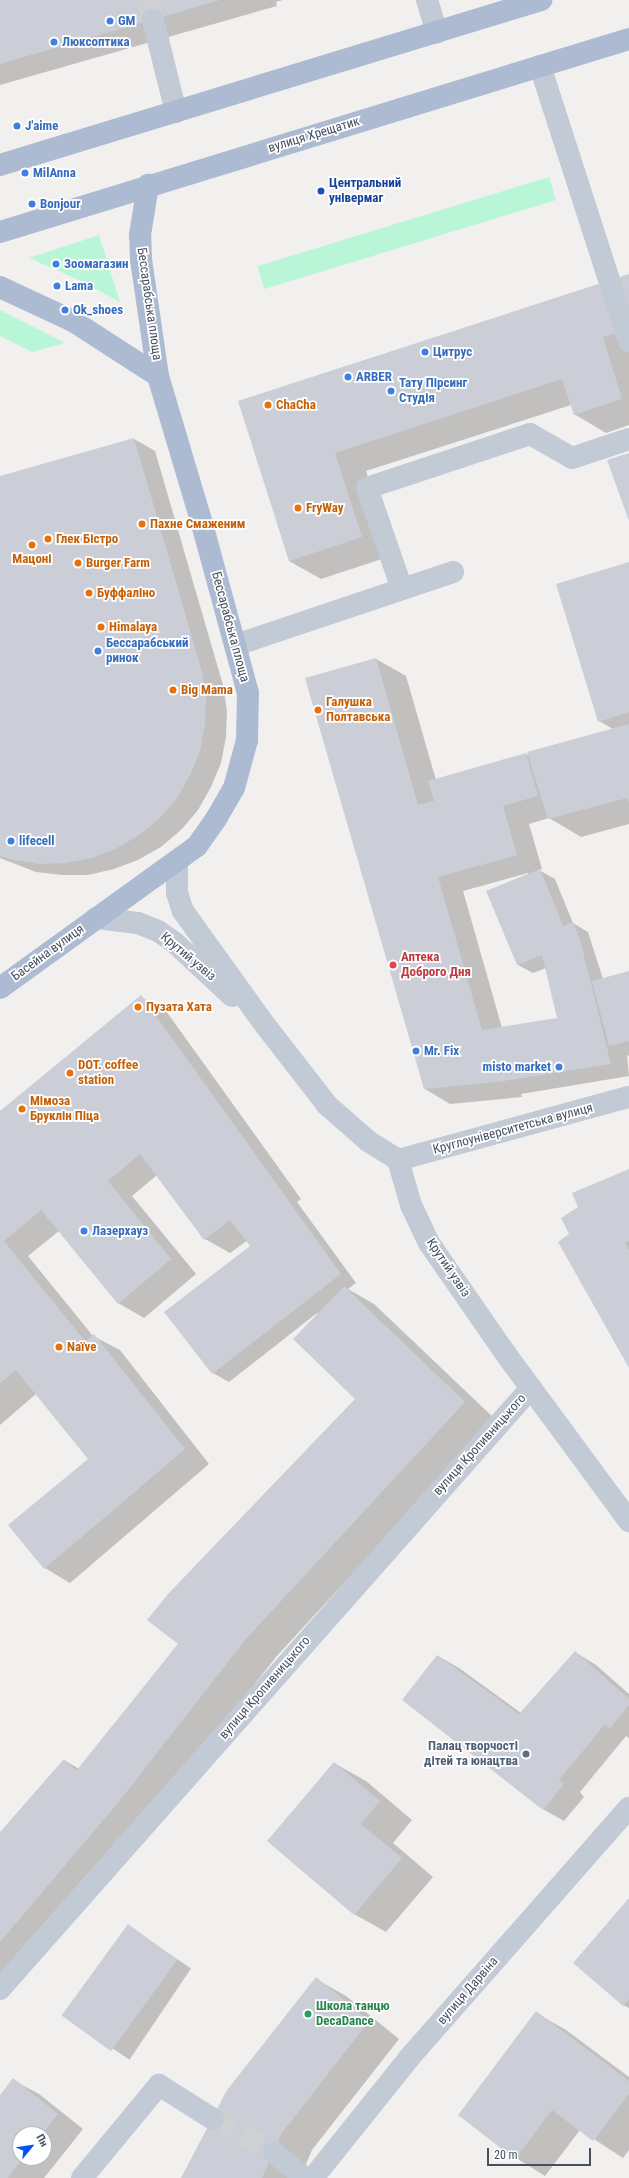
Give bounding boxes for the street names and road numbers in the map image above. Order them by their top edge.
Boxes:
street label: вулиця Хрещатик [266,114,362,156]
street label: Бессарабська площа [133,247,165,361]
street label: Бессарабська площа [208,570,252,684]
street label: Басейна вулиця [9,921,87,985]
street label: Крутий узвіз [157,929,219,985]
street label: Круглоуніверситетська вулиця [431,1100,595,1158]
street label: Крутий узвіз [423,1236,473,1300]
street label: вулиця Кропивницького [430,1391,530,1499]
street label: вулиця Кропивницького [216,1633,314,1743]
street label: вулиця Дарвіна [434,1954,502,2028]

